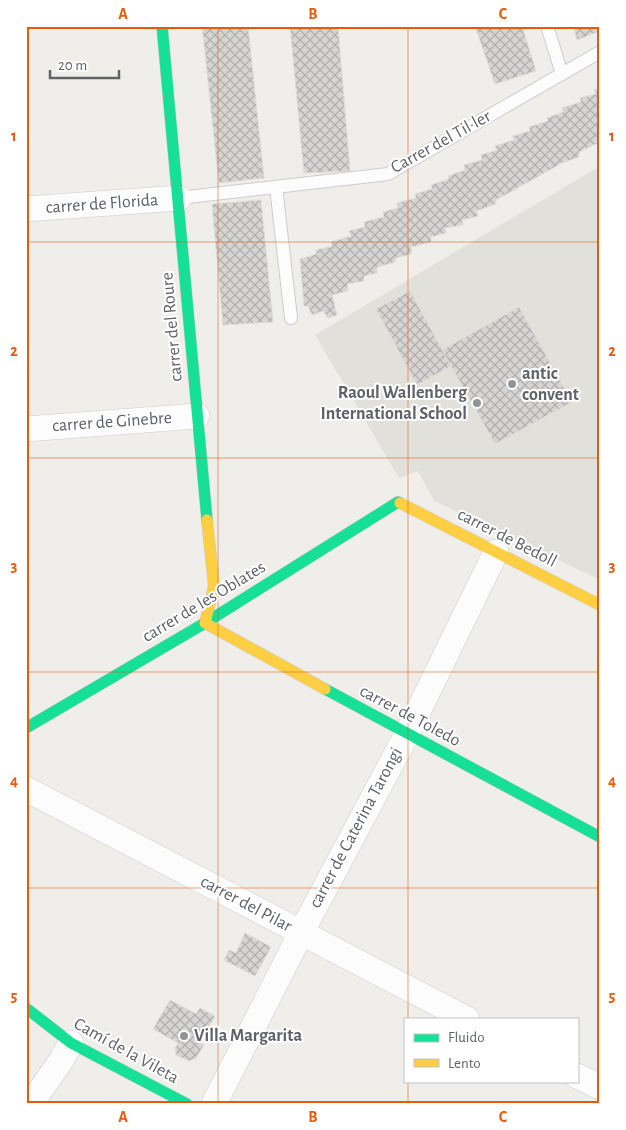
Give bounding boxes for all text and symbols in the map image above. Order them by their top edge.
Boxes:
text: A [118,6,128,22]
text: B [308,6,318,22]
text: C [499,6,508,22]
scale bar [50,48,119,80]
text: 20 m [58,58,87,73]
street label: Carrer del Til·ler [388,107,494,177]
text: 1 [11,128,17,144]
text: 1 [609,128,615,144]
street label: carrer de Florida [45,191,159,217]
street label: carrer del Roure [158,271,186,383]
text: 2 [10,343,18,359]
text: 2 [608,343,616,359]
place label: antic convent [522,365,579,404]
marker: antic convent [506,378,518,390]
place label: Raoul Wallenberg International School [321,384,468,423]
marker: Raoul Wallenberg International School [471,397,483,409]
street label: carrer de Ginebre [51,409,173,435]
street label: carrer de Bedoll [454,505,560,571]
text: 3 [11,558,18,574]
street label: carrer de les Oblates [139,558,269,646]
text: 3 [609,558,616,574]
street label: carrer de Toledo [357,682,464,750]
street label: carrer de Caterina Tarongi [306,745,406,911]
text: 4 [10,773,18,789]
text: 4 [608,773,616,789]
street label: carrer del Pilar [197,872,295,936]
text: 5 [11,988,18,1004]
text: 5 [609,988,616,1004]
street label: Camí de la Vileta [71,1015,181,1087]
legend [404,1018,578,1082]
place label: Villa Margarita [194,1027,302,1045]
marker: Villa Margarita [178,1030,190,1042]
text: Fluido [448,1030,485,1045]
text: Lento [448,1056,481,1071]
text: A [118,1109,128,1125]
text: B [308,1109,318,1125]
text: C [499,1109,508,1125]

